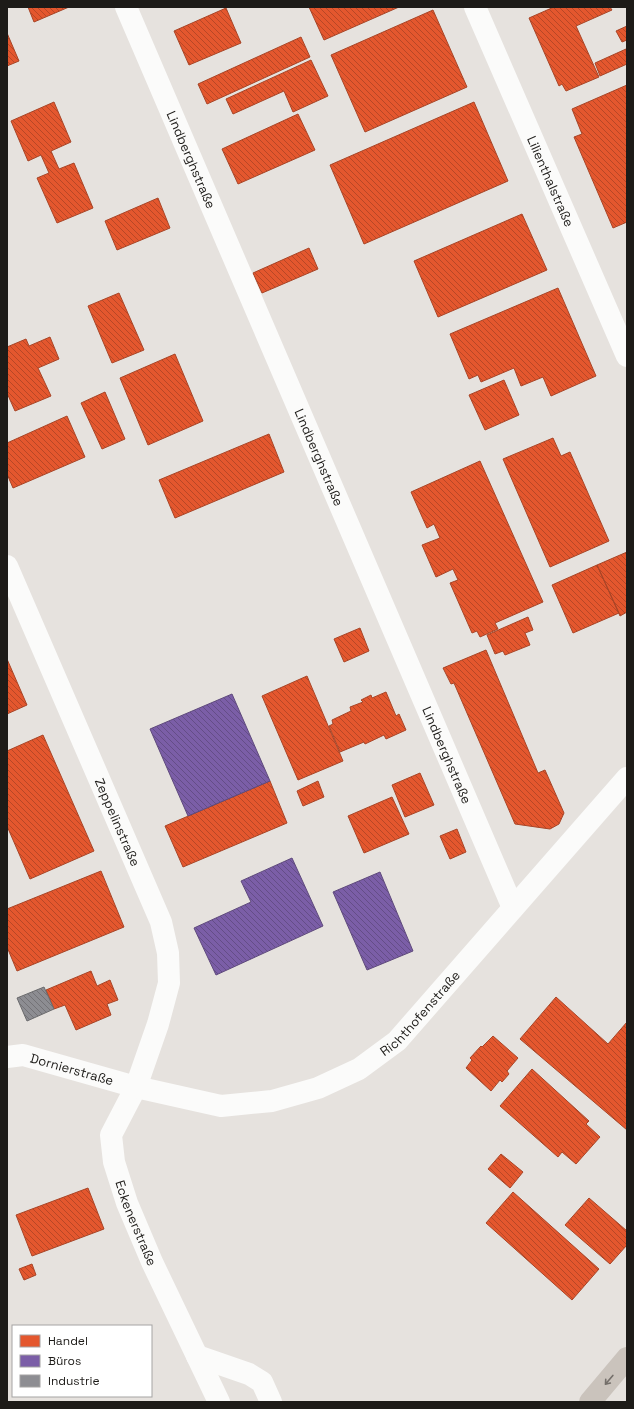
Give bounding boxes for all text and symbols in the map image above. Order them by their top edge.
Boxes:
street label: Lindberghstraße [163,108,219,211]
street label: Lilienthalstraße [523,133,578,230]
street label: Lindberghstraße [290,406,347,509]
street label: Lindberghstraße [418,704,475,806]
street label: Zeppelinstraße [91,775,144,869]
street label: Richthofenstraße [377,967,464,1060]
street label: Dornierstraße [28,1049,115,1089]
street label: Eckenerstraße [111,1178,161,1268]
legend [12,1325,152,1397]
text: Handel [48,1333,88,1349]
text: Büros [48,1353,81,1369]
text: Industrie [48,1373,100,1389]
one-way arrow [604,1374,613,1385]

